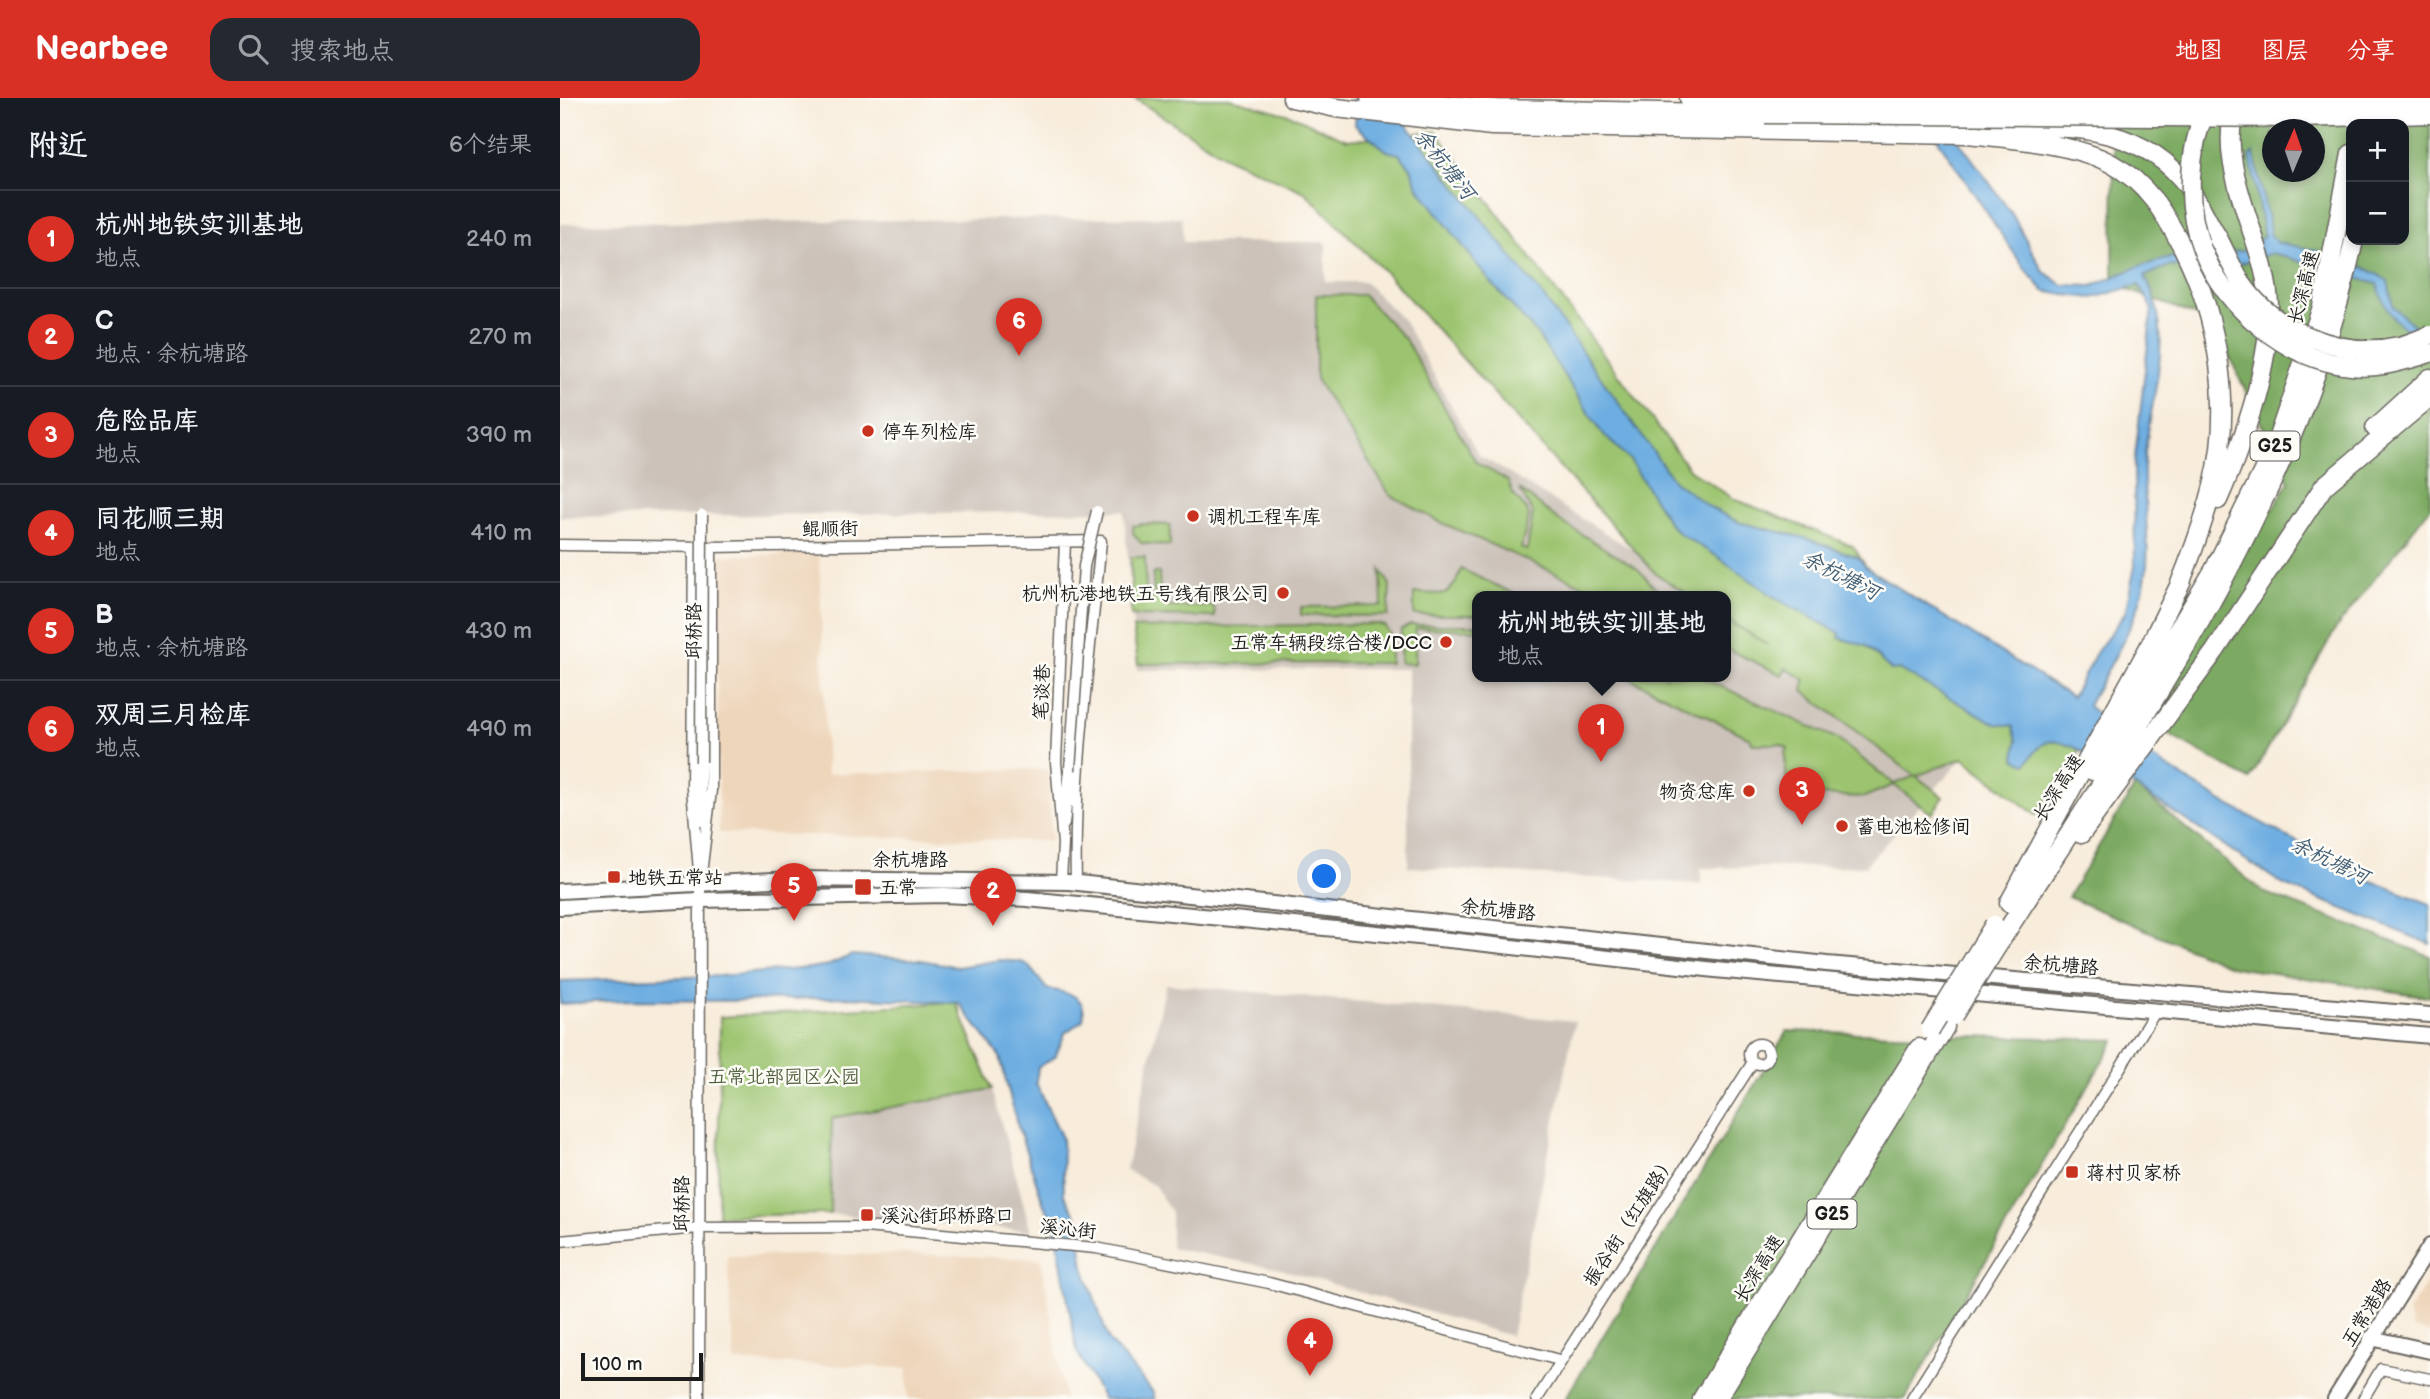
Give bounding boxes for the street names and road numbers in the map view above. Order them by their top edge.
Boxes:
street label: 长深高速 [2284,248,2325,327]
road number: G25 [2250,432,2300,460]
street label: 鲲顺街 [801,518,859,541]
street label: 邱桥路 [683,602,706,660]
street label: 笔谈巷 [1030,663,1055,721]
street label: 长深高速 [2029,750,2090,826]
street label: 余杭塘路 [872,849,948,872]
street label: 余杭塘路 [1459,895,1537,926]
street label: 余杭塘路 [2022,951,2100,980]
street label: 振谷街（红旗路） [1579,1151,1681,1291]
street label: 邱桥路 [671,1175,694,1233]
road number: G25 [1808,1199,1856,1228]
street label: 溪沁街 [1038,1215,1097,1244]
street label: 长深高速 [1729,1230,1789,1307]
street label: 五常港路 [2337,1274,2397,1351]

